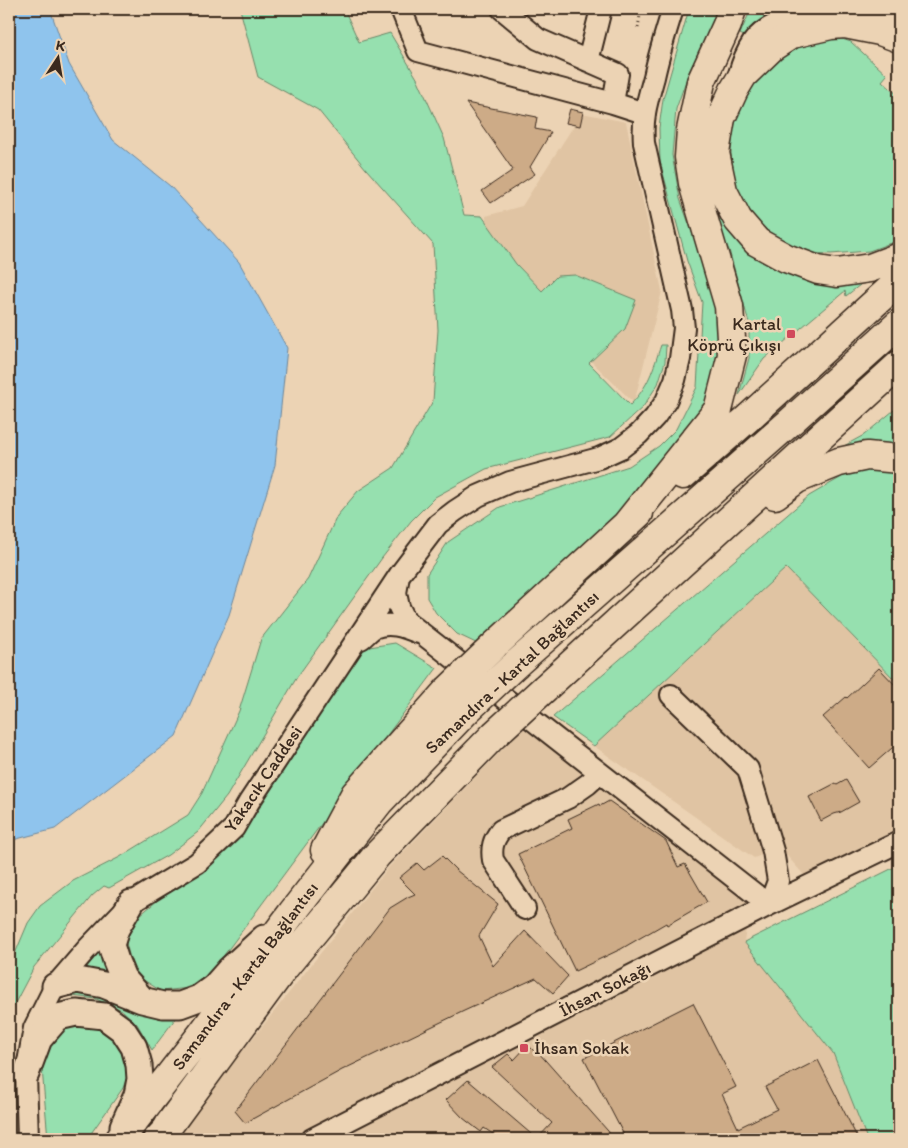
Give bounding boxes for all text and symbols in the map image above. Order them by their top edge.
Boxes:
north arrow [32,32,82,82]
text: K [54,37,68,55]
place label: Kartal Köprü Çıkışı [687,313,781,356]
marker: Kartal Köprü Çıkışı [785,328,797,340]
street label: Samandıra - Kartal Bağlantısı [420,586,604,758]
street label: Yakacık Caddesi [219,721,307,837]
street label: Samandıra - Kartal Bağlantısı [167,878,323,1074]
street label: İhsan Sokağı [556,957,654,1021]
place label: İhsan Sokak [534,1037,629,1059]
marker: İhsan Sokak [518,1042,530,1054]

